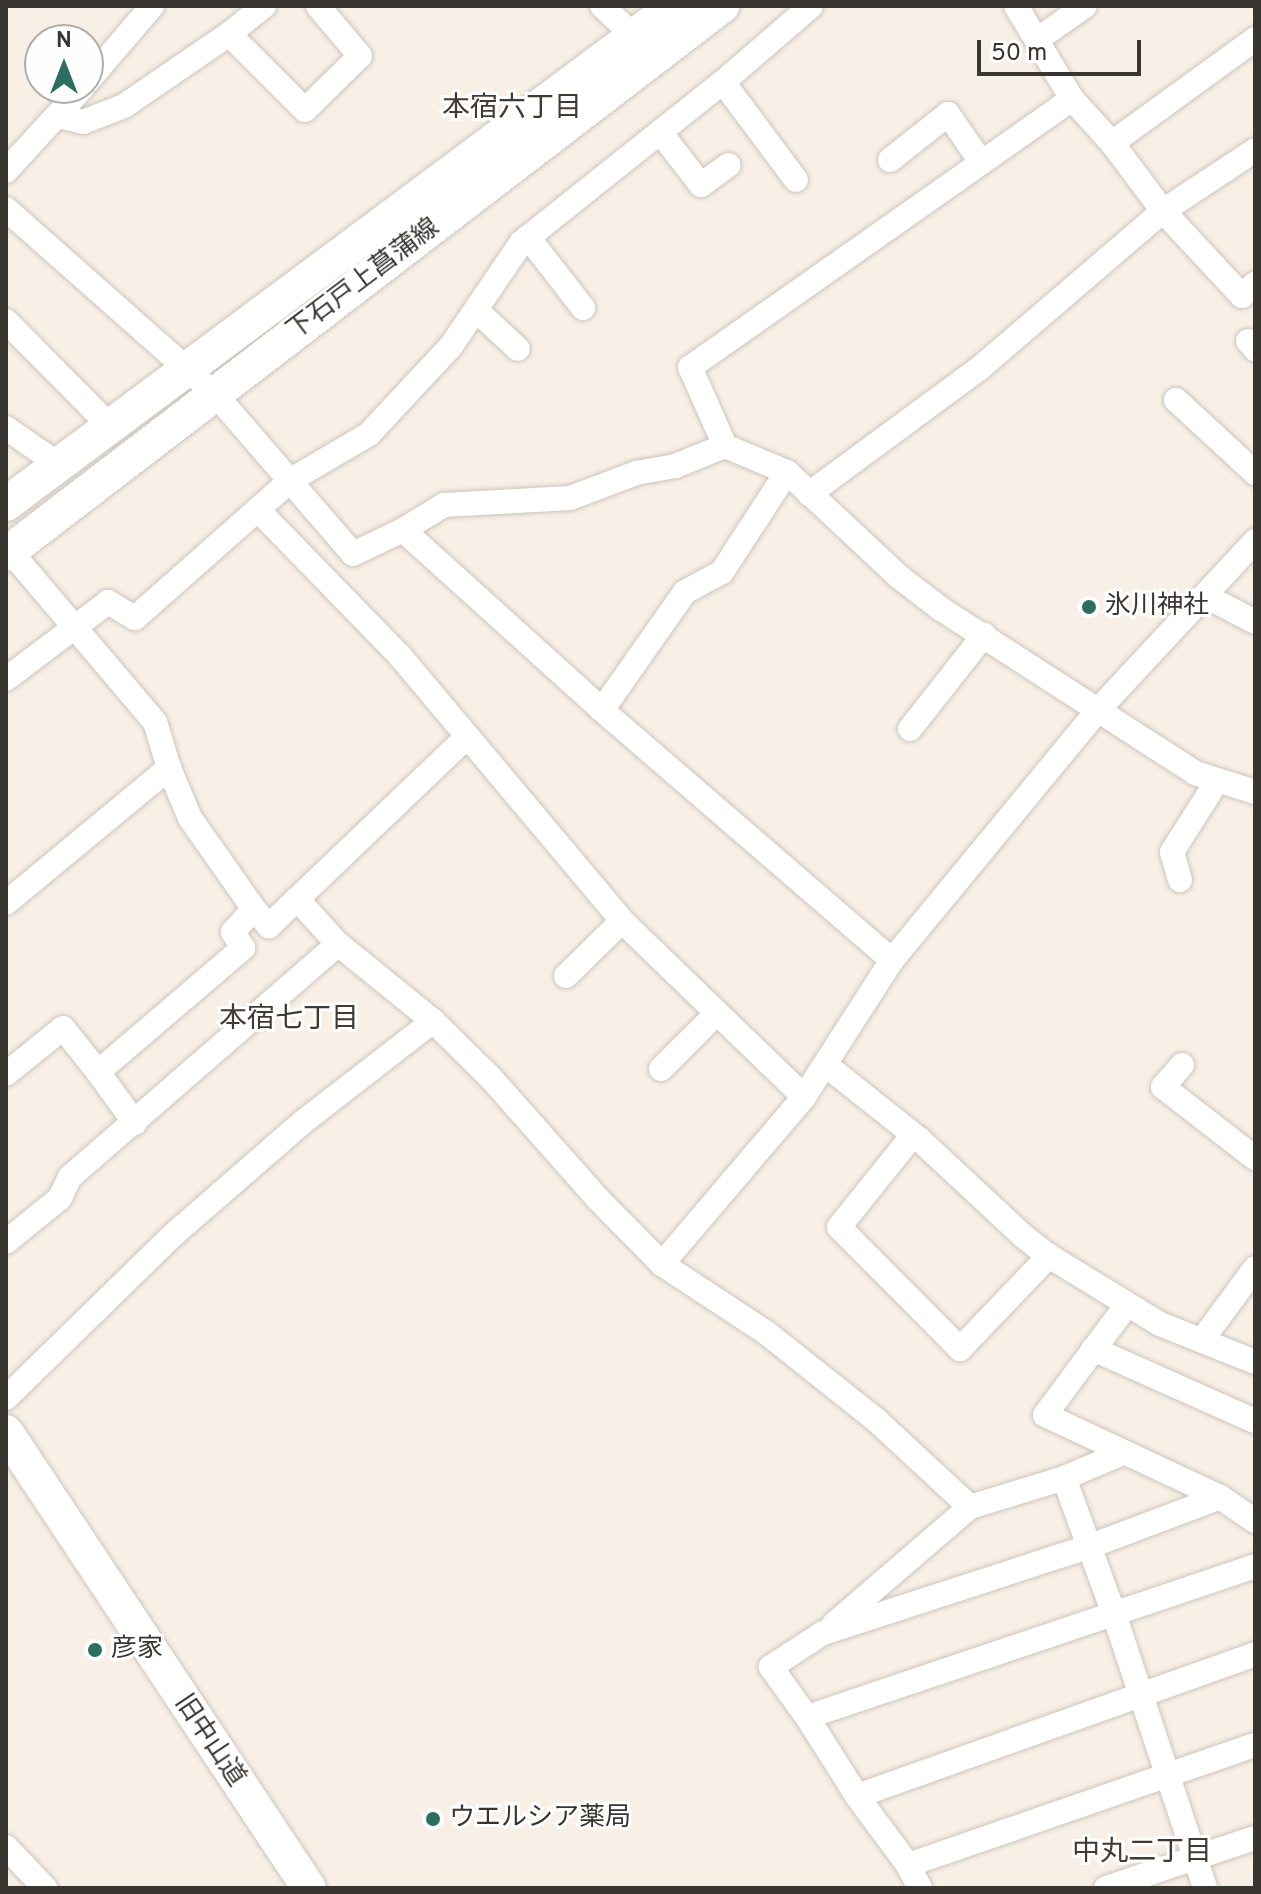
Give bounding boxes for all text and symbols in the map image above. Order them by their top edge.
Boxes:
north arrow [24,24,104,104]
scale bar [981,24,1145,74]
text: N [56,28,72,55]
text: 50 m [991,39,1047,69]
district label: 本宿六丁目 [442,92,582,126]
street label: 下石戸上菖蒲線 [282,213,446,347]
place label: 氷川神社 [1105,591,1209,623]
marker: 氷川神社 [1080,598,1098,616]
district label: 本宿七丁目 [219,1003,359,1037]
place label: 彦家 [111,1634,163,1666]
marker: 彦家 [86,1641,104,1659]
street label: 旧中山道 [167,1689,251,1793]
place label: ウエルシア薬局 [449,1803,631,1835]
marker: ウエルシア薬局 [424,1810,442,1828]
district label: 中丸二丁目 [1072,1836,1212,1870]

